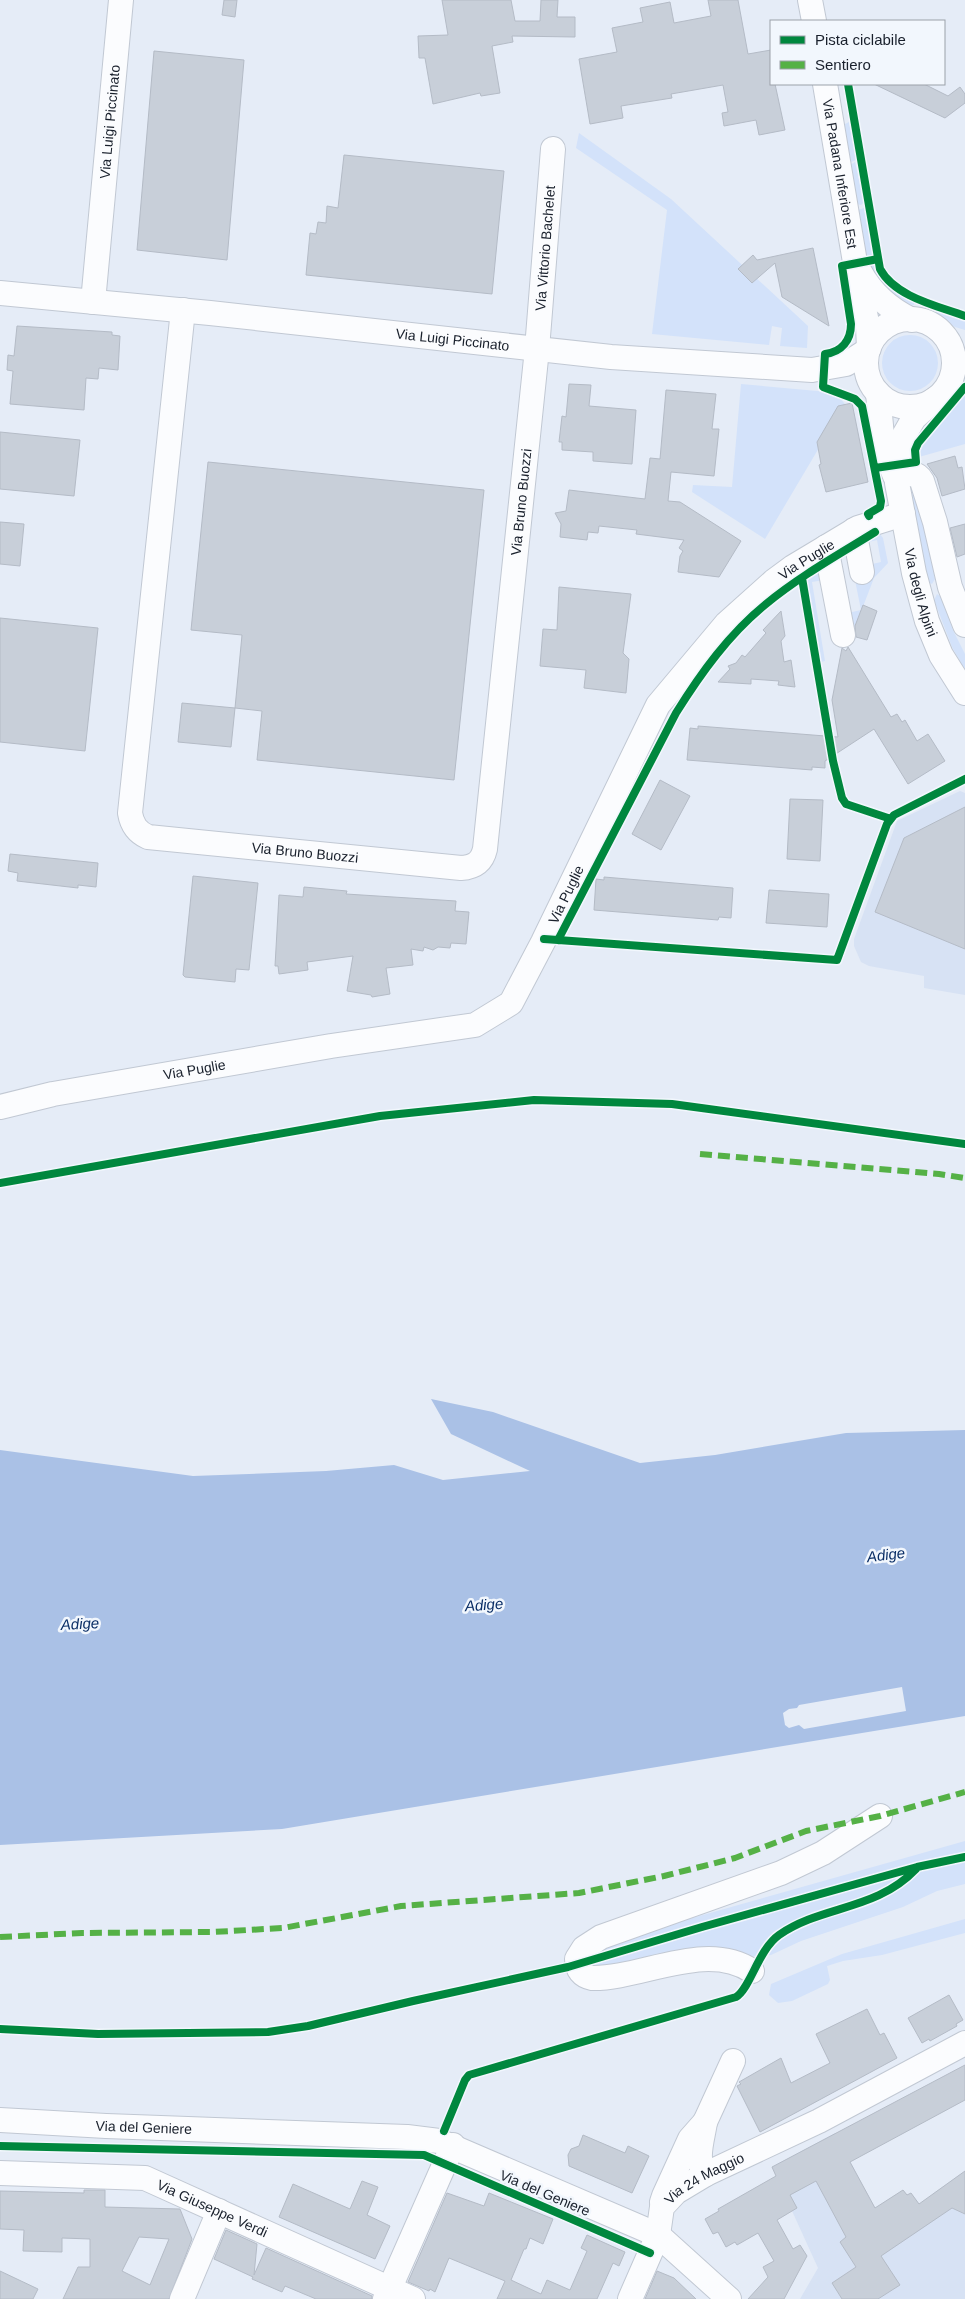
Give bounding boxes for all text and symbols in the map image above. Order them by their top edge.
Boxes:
legend [770,20,945,85]
text: Pista ciclabile [815,31,906,48]
text: Sentiero [815,56,871,73]
street label: Via Luigi Piccinato [96,64,123,179]
street label: Via Padana Inferiore Est [820,98,861,250]
street label: Via Vittorio Bachelet [532,185,558,311]
street label: Via Luigi Piccinato [395,325,510,354]
street label: Via Bruno Buozzi [508,448,535,556]
street label: Via Puglie [775,536,838,583]
street label: Via degli Alpini [902,547,941,639]
street label: Via Bruno Buozzi [251,839,359,866]
street label: Via Puglie [545,863,587,926]
street label: Via Puglie [162,1056,227,1083]
water label: Adige [865,1544,906,1565]
water label: Adige [463,1595,504,1614]
water label: Adige [59,1614,100,1633]
street label: Via del Geniere [95,2117,192,2137]
street label: Via 24 Maggio [661,2149,747,2207]
street label: Via del Geniere [498,2167,593,2219]
street label: Via Giuseppe Verdi [154,2176,270,2240]

